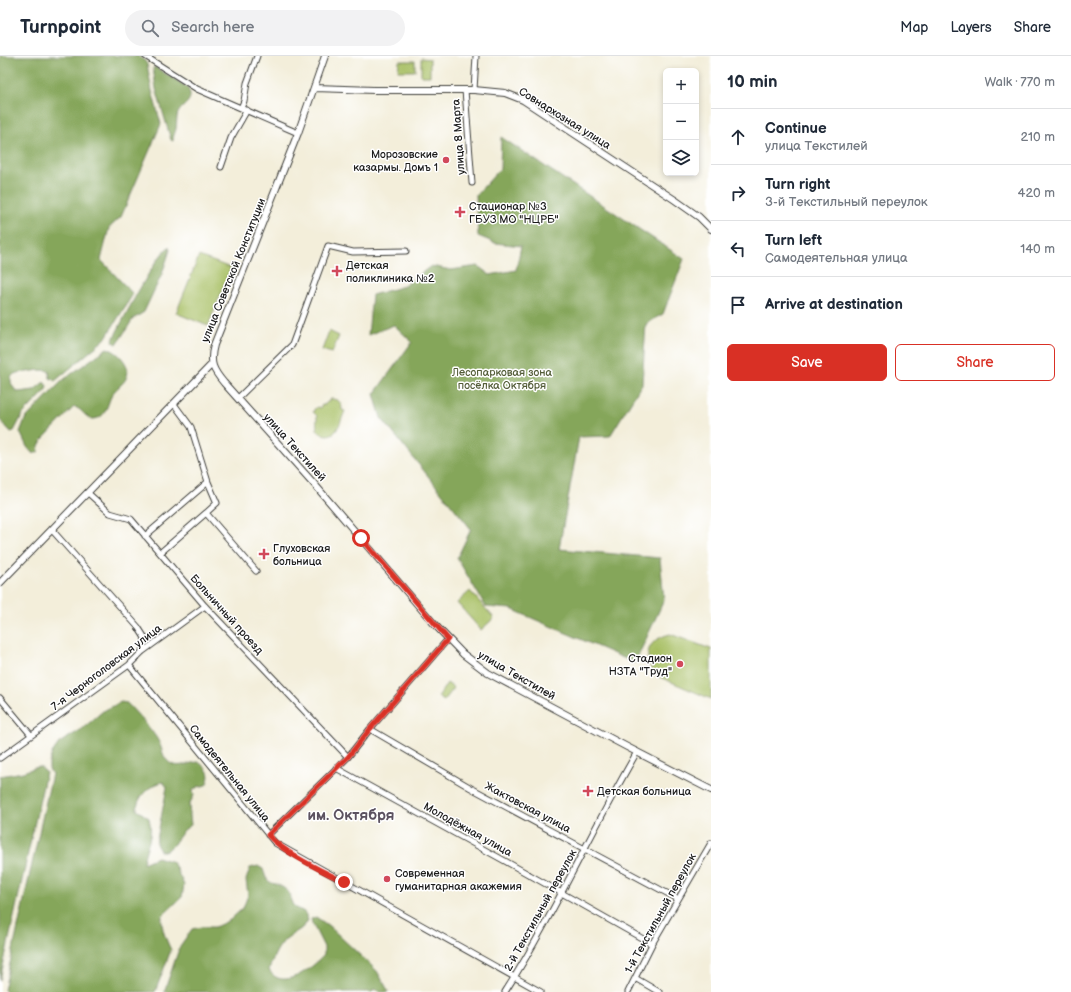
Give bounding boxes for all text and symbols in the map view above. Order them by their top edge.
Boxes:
search box [125,10,405,46]
text: Turnpoint [20,16,101,39]
icon: search [139,17,161,39]
text: Search here [171,18,254,37]
text: Map [900,19,928,36]
text: Layers [950,19,992,36]
text: Share [1014,19,1051,36]
map controls [663,68,699,176]
button: + [663,68,699,104]
text: 10 min [727,72,778,92]
text: Walk · 770 m [984,74,1055,90]
street label: Совнархозная улица [516,85,613,152]
street label: улица 8 Марта [449,98,468,175]
button: − [663,104,699,140]
text: Continue [765,119,827,138]
icon: ahead [727,126,749,148]
text: 210 m [1021,129,1055,145]
text: улица Текстилей [765,138,868,154]
button: layers [663,140,699,176]
place label: Морозовские казармы. Домъ 1 [353,148,438,174]
marker: Морозовские казармы. Домъ 1 [441,155,451,165]
text: Turn right [765,175,830,194]
icon: right [727,182,749,204]
text: 420 m [1017,185,1055,201]
text: 3-й Текстильный переулок [765,194,928,210]
street label: улица Советской Конституции [199,196,268,344]
place label: Стационар №3 ГБУЗ МО "НЦРБ" [469,200,559,226]
marker: Стационар №3 ГБУЗ МО "НЦРБ" [454,206,466,218]
text: Turn left [765,231,822,250]
icon: left [727,238,749,260]
text: 140 m [1020,241,1055,257]
text: Самодеятельная улица [765,250,908,266]
place label: Детская поликлиника №2 [346,259,435,285]
marker: Детская поликлиника №2 [331,265,343,277]
icon: arrive [727,294,749,316]
text: Arrive at destination [765,295,903,314]
button: Save [727,344,887,381]
button: Share [895,344,1055,381]
park label: Лесопарковая зона посёлка Октября [451,366,552,392]
street label: улица Текстилей [261,411,329,484]
route start [352,529,370,547]
place label: Глуховская больница [273,542,330,568]
marker: Глуховская больница [258,548,270,560]
street label: Больничный проезд [187,572,266,657]
street label: 7-я Черноголовская улица [49,621,164,713]
street label: улица Текстилей [476,648,558,703]
place label: Стадион НЗТА "Труд" [609,652,672,678]
marker: Стадион НЗТА "Труд" [675,659,685,669]
street label: Самодеятельная улица [187,722,273,825]
street label: Жактовская улица [483,779,573,836]
marker: Детская больница [582,785,594,797]
place label: Детская больница [597,785,692,798]
street label: Молодёжная улица [421,800,515,859]
district label: им. Октября [307,806,395,825]
street label: 2-й Текстильный переулок [501,847,580,973]
street label: 1-й Текстильный переулок [622,851,699,976]
place label: Современная гуманитарная акажемия [395,867,522,893]
route end [335,873,353,891]
marker: Современная гуманитарная акажемия [382,874,392,884]

